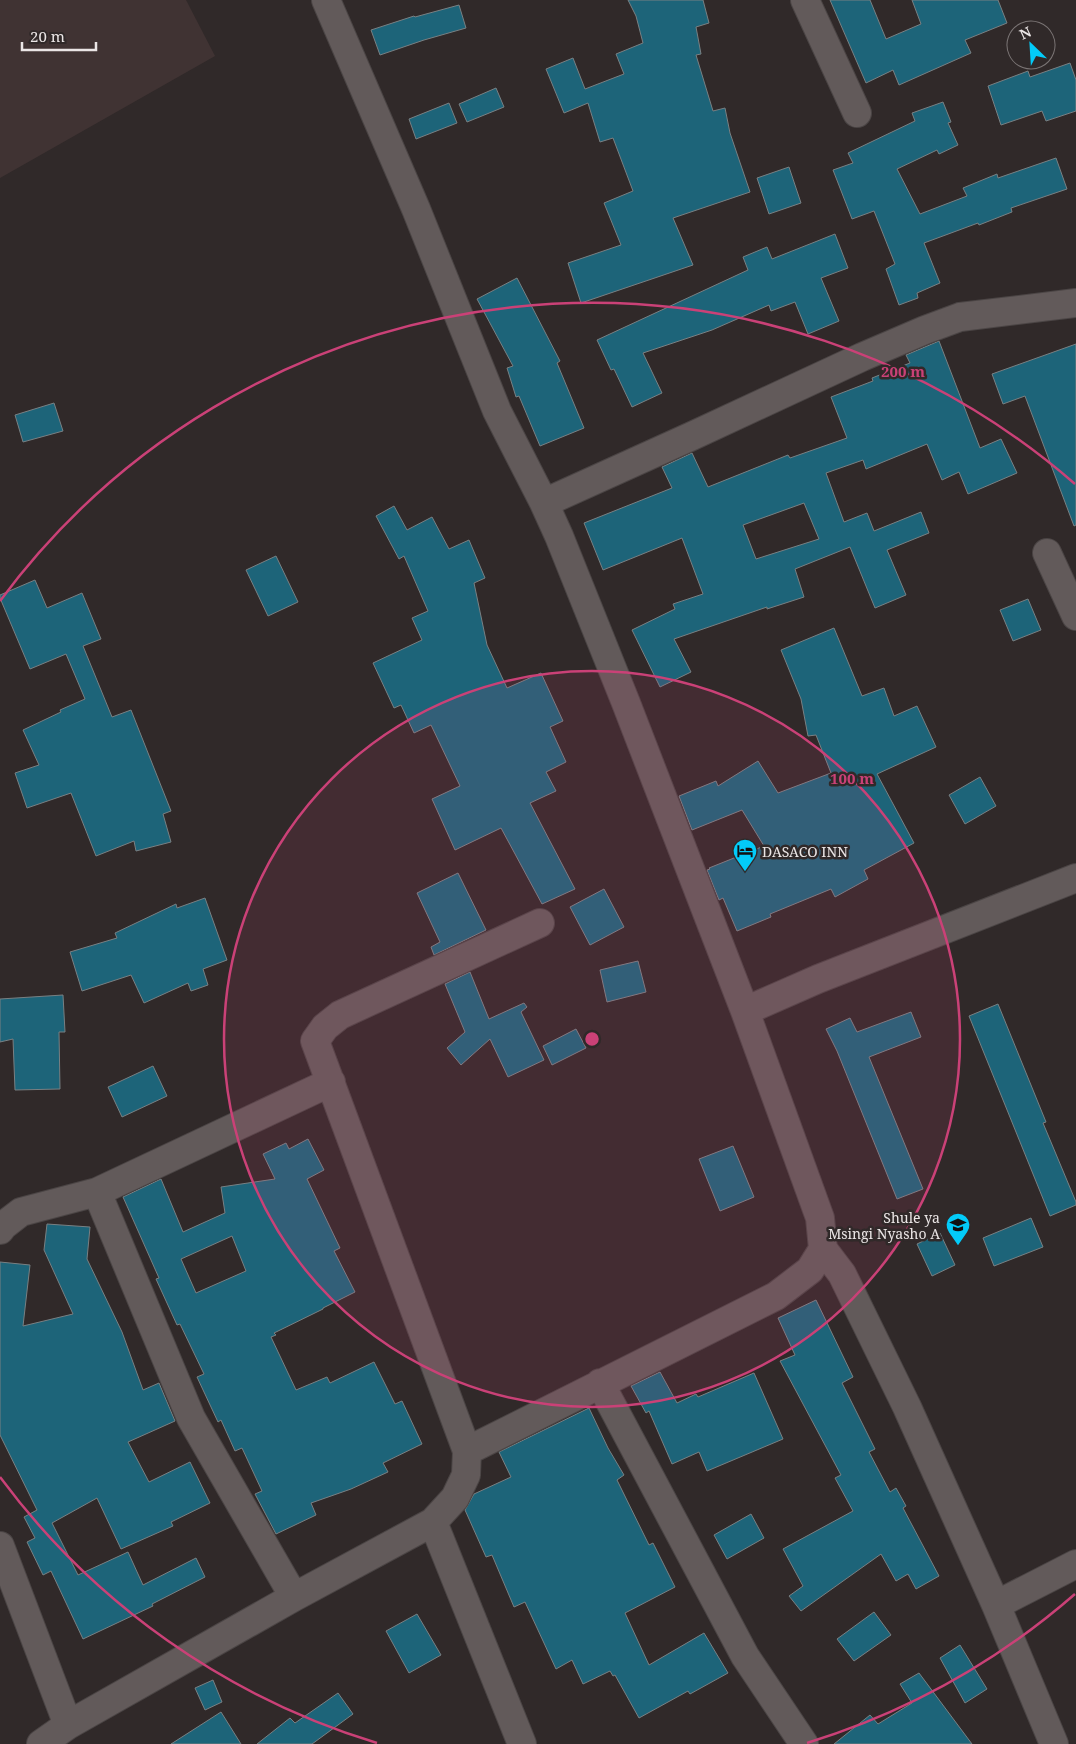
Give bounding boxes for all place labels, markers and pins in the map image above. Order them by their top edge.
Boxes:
hotel icon: DASACO INN [732,838,758,872]
place label: DASACO INN [762,842,848,861]
centre of rings [583,1030,601,1048]
place label: Shule ya Msingi Nyasho A [828,1208,940,1243]
school or university icon: Shule ya Msingi Nyasho A [945,1212,971,1246]

